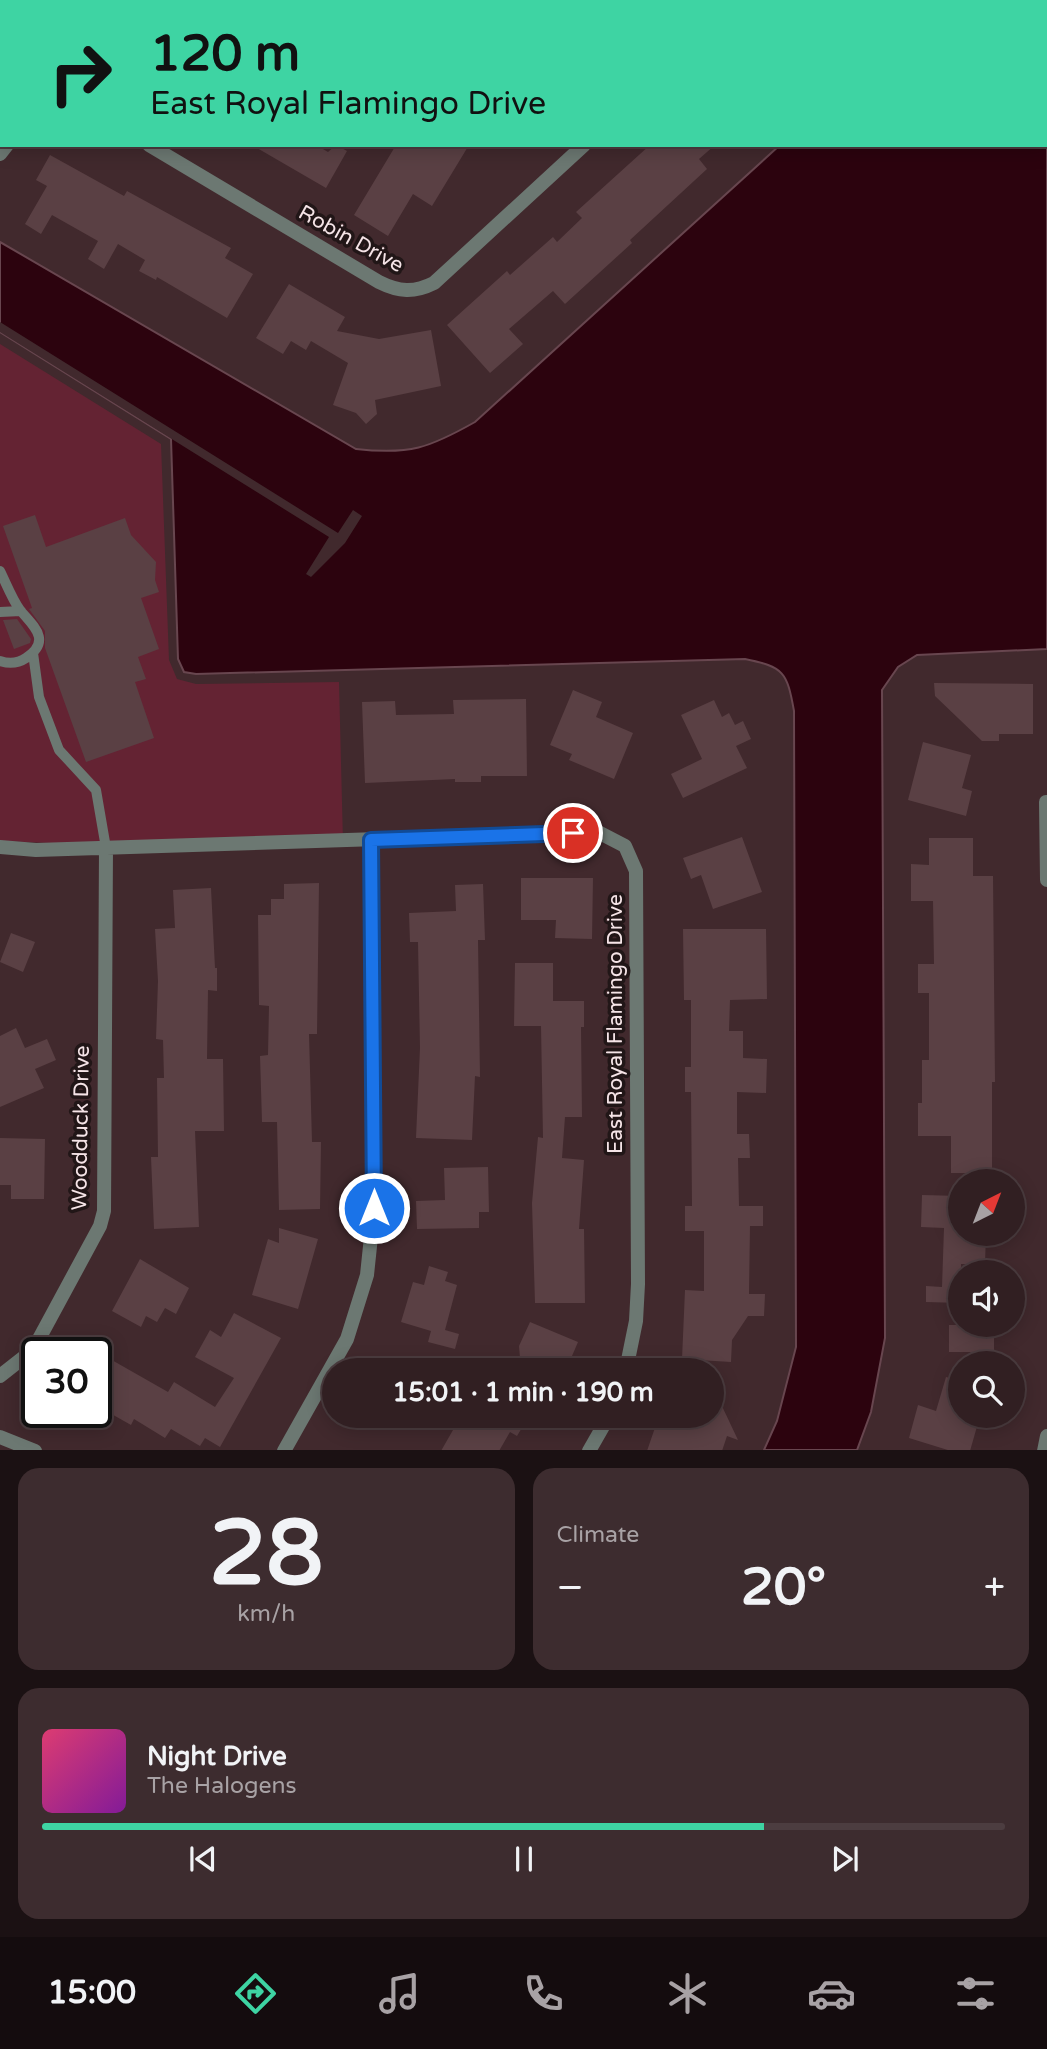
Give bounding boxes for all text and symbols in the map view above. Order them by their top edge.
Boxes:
text: 120 m [150,25,300,84]
icon: right [35,28,126,119]
text: East Royal Flamingo Drive [150,85,546,123]
street label: Robin Drive [294,200,408,278]
pin [543,803,603,863]
icon: arrive [554,814,592,852]
street label: East Royal Flamingo Drive [603,894,628,1154]
street label: Woodduck Drive [67,1045,95,1211]
north arrow [948,1169,1026,1246]
map controls [948,1169,1025,1428]
position arrow [337,1171,411,1245]
button: sound [948,1260,1025,1337]
speed limit sign: 30 [21,1337,112,1428]
button: search [948,1351,1025,1428]
text: 15:01 · 1 min · 190 m [392,1377,654,1408]
text: 28 [209,1499,323,1609]
text: Climate [557,1521,639,1549]
text: 20° [741,1556,826,1619]
text: − [557,1565,584,1611]
text: + [984,1565,1005,1611]
text: km/h [237,1600,295,1628]
text: Night Drive [147,1741,287,1772]
text: The Halogens [147,1772,296,1800]
icon: previous [184,1840,222,1878]
icon: pause [505,1840,543,1878]
icon: next [826,1840,864,1878]
icon: directions [231,1969,280,2018]
icon: music [375,1969,424,2018]
icon: phone [519,1969,568,2018]
icon: climate [663,1969,712,2018]
icon: car [807,1969,856,2018]
icon: filters [951,1969,1000,2018]
text: 15:00 [47,1974,136,2012]

